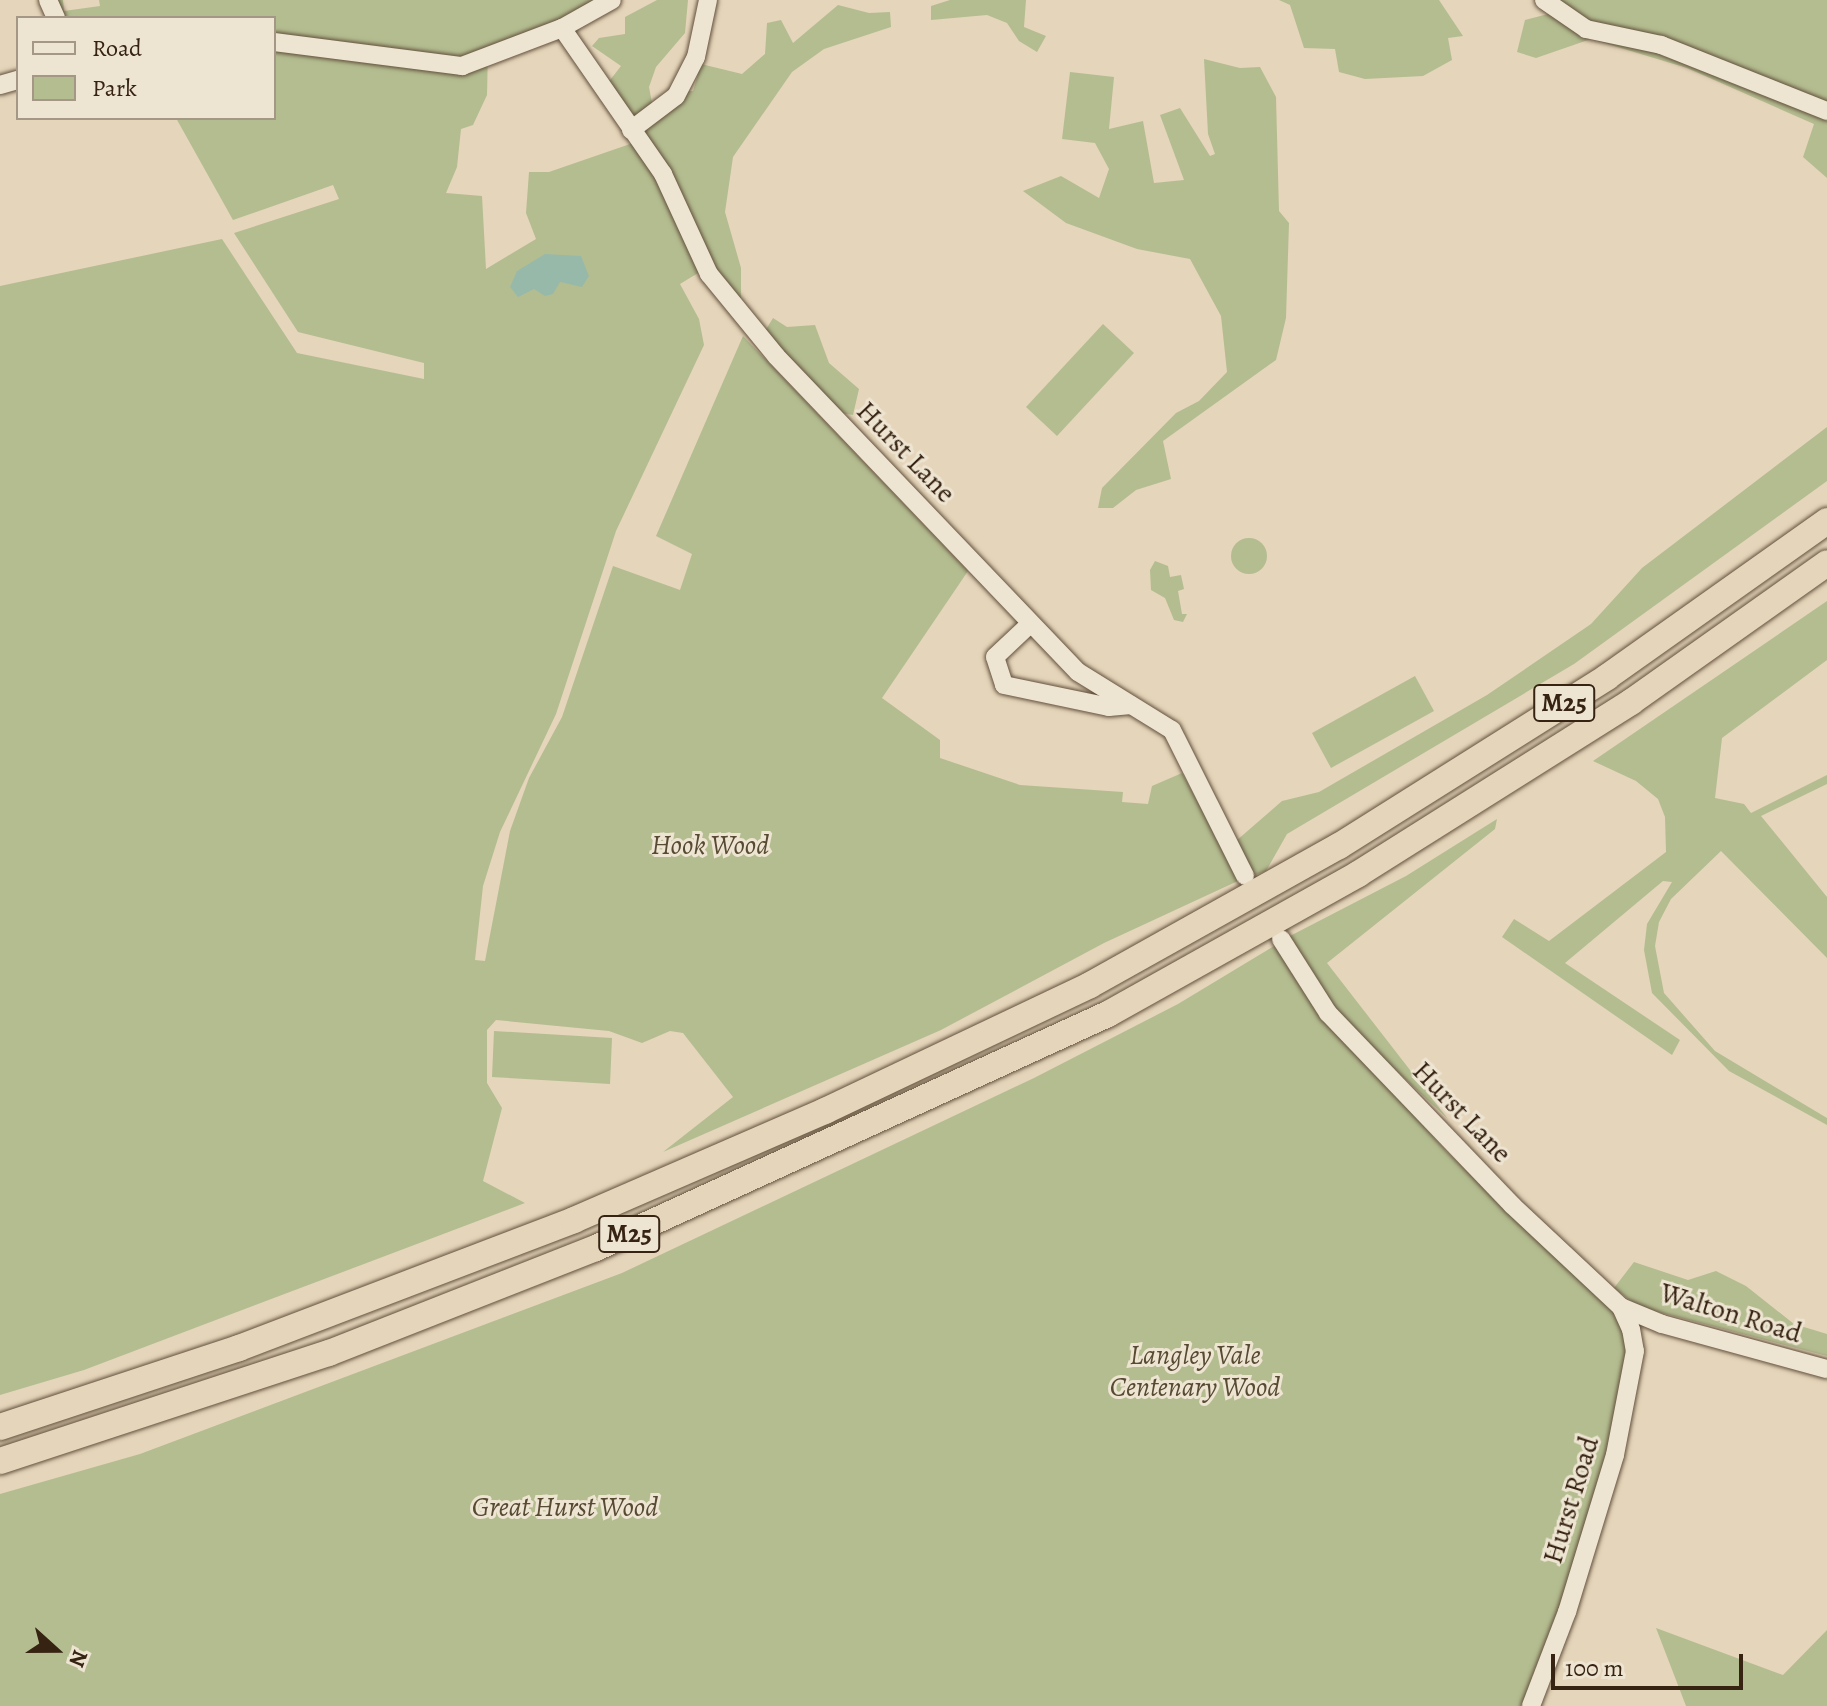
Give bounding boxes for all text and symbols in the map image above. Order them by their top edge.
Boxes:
legend [16,16,276,120]
text: Road [92,32,142,64]
text: Park [92,72,137,104]
street label: Hurst Lane [849,394,963,510]
road number: M25 [1532,681,1596,725]
park label: Hook Wood [651,828,769,862]
street label: Hurst Lane [1405,1054,1519,1170]
road number: M25 [597,1212,661,1256]
street label: Walton Road [1656,1276,1806,1350]
park label: Langley Vale Centenary Wood [1110,1338,1280,1404]
street label: Hurst Road [1536,1432,1606,1568]
park label: Great Hurst Wood [472,1490,658,1524]
north arrow [16,1610,96,1690]
scale bar [1555,1638,1747,1688]
text: N [62,1646,95,1671]
text: 100 m [1565,1652,1624,1684]

